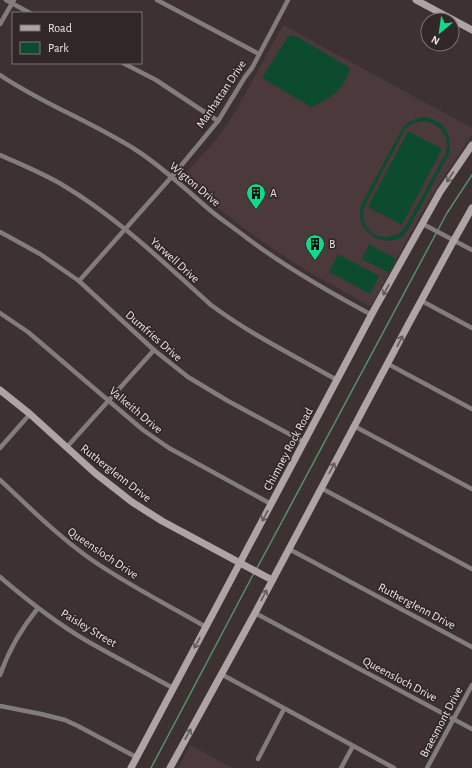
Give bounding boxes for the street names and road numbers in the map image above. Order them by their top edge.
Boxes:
street label: Manhattan Drive [194,58,248,130]
street label: Wigton Drive [167,159,223,209]
street label: Yarwell Drive [148,235,202,285]
street label: Dumfries Drive [123,308,185,364]
street label: Valkeith Drive [107,384,165,436]
street label: Chimney Rock Road [261,406,316,493]
street label: Rutherglenn Drive [79,442,153,504]
street label: Queensloch Drive [65,525,140,582]
street label: Rutherglenn Drive [376,581,458,631]
street label: Paisley Street [59,607,119,650]
street label: Queensloch Drive [360,654,439,704]
street label: Braesmont Drive [417,685,465,759]

